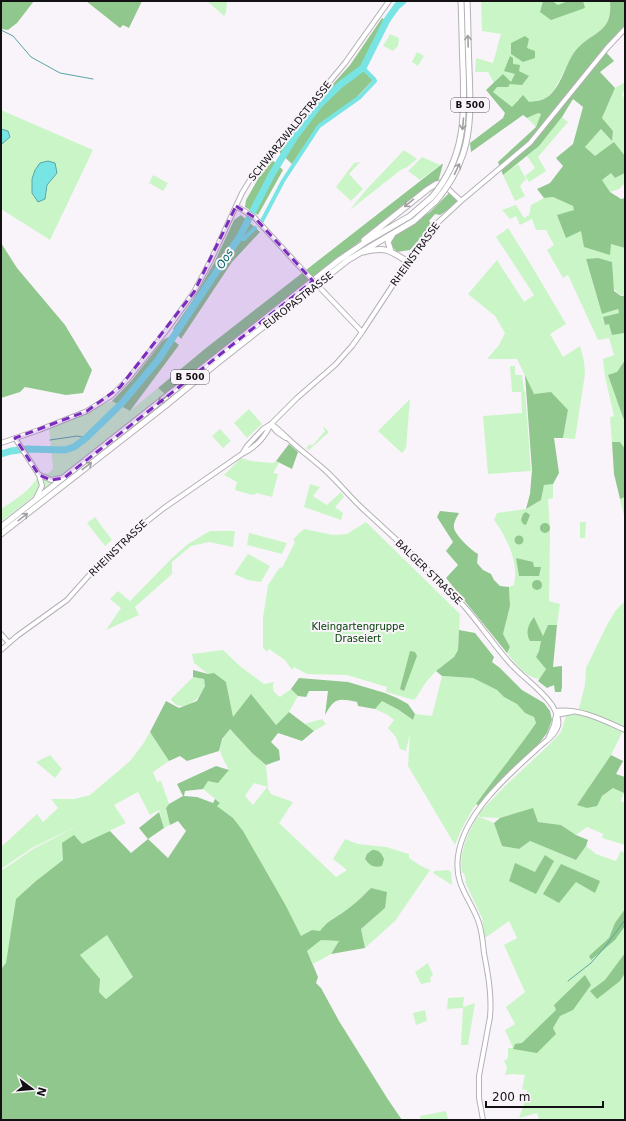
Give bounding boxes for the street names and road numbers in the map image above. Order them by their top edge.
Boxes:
street label: SCHWARZWALDSTRASSE [246,79,334,183]
road number: B 500 [451,98,489,112]
street label: RHEINSTRASSE [388,220,442,288]
street label: EUROPASTRASSE [261,269,335,331]
road number: B 500 [171,370,209,384]
street label: RHEINSTRASSE [87,518,149,578]
street label: BALGER STRASSE [393,537,465,607]

